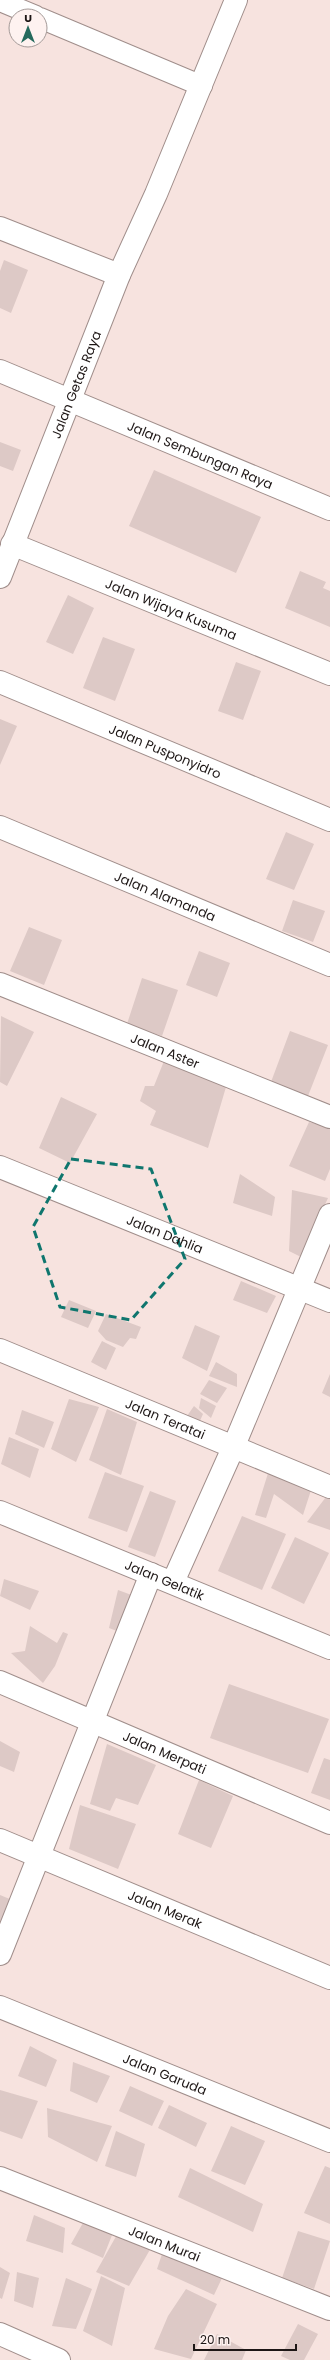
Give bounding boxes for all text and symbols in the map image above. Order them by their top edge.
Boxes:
north arrow [8,8,48,48]
text: U [24,10,32,26]
street label: Jalan Getas Raya [46,328,106,441]
street label: Jalan Sembungan Raya [124,416,276,494]
street label: Jalan Wijaya Kusuma [103,574,240,644]
street label: Jalan Pusponyidro [106,719,224,783]
street label: Jalan Alamanda [111,866,219,926]
street label: Jalan Aster [128,1028,203,1073]
street label: Jalan Dahlia [124,1210,206,1258]
street label: Jalan Teratai [122,1394,208,1444]
street label: Jalan Gelatik [122,1555,207,1605]
street label: Jalan Merpati [120,1726,209,1779]
street label: Jalan Merak [125,1885,206,1933]
street label: Jalan Garuda [120,2048,210,2100]
street label: Jalan Murai [126,2220,203,2266]
scale bar [194,2326,296,2352]
text: 20 m [200,2331,230,2348]

